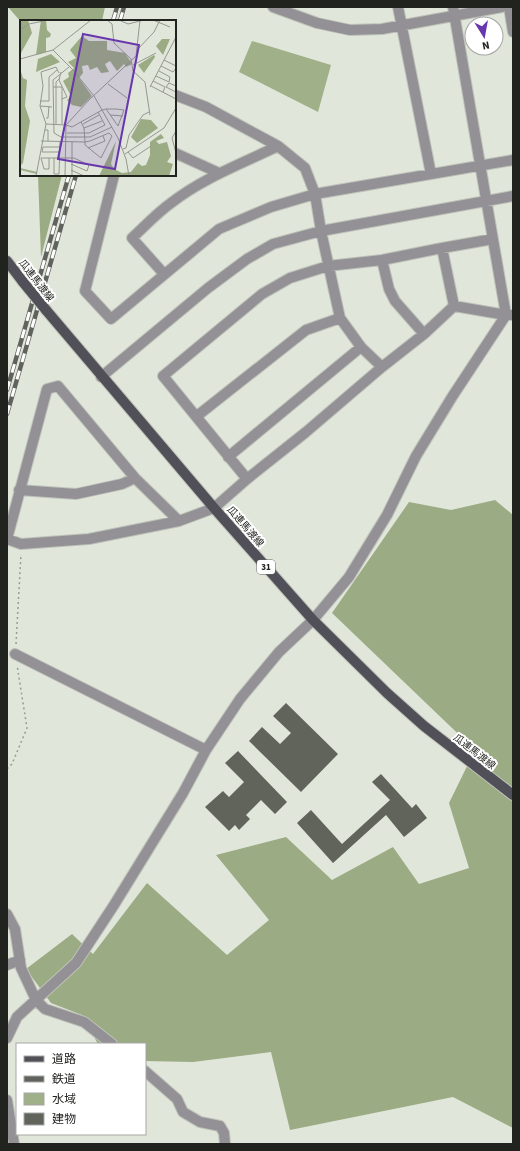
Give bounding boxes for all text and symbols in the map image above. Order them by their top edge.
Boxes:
north arrow [464,16,504,56]
inset map [20,20,176,176]
text: N [481,37,491,53]
street label: 瓜連馬渡線 [15,257,57,305]
street label: 瓜連馬渡線 [224,503,267,550]
road number: 31 [257,560,275,574]
street label: 瓜連馬渡線 [450,731,498,773]
legend [16,1043,146,1135]
text: 道路 [52,1051,76,1068]
text: 鉄道 [52,1071,76,1088]
text: 水域 [52,1091,76,1108]
text: 建物 [52,1111,76,1128]

